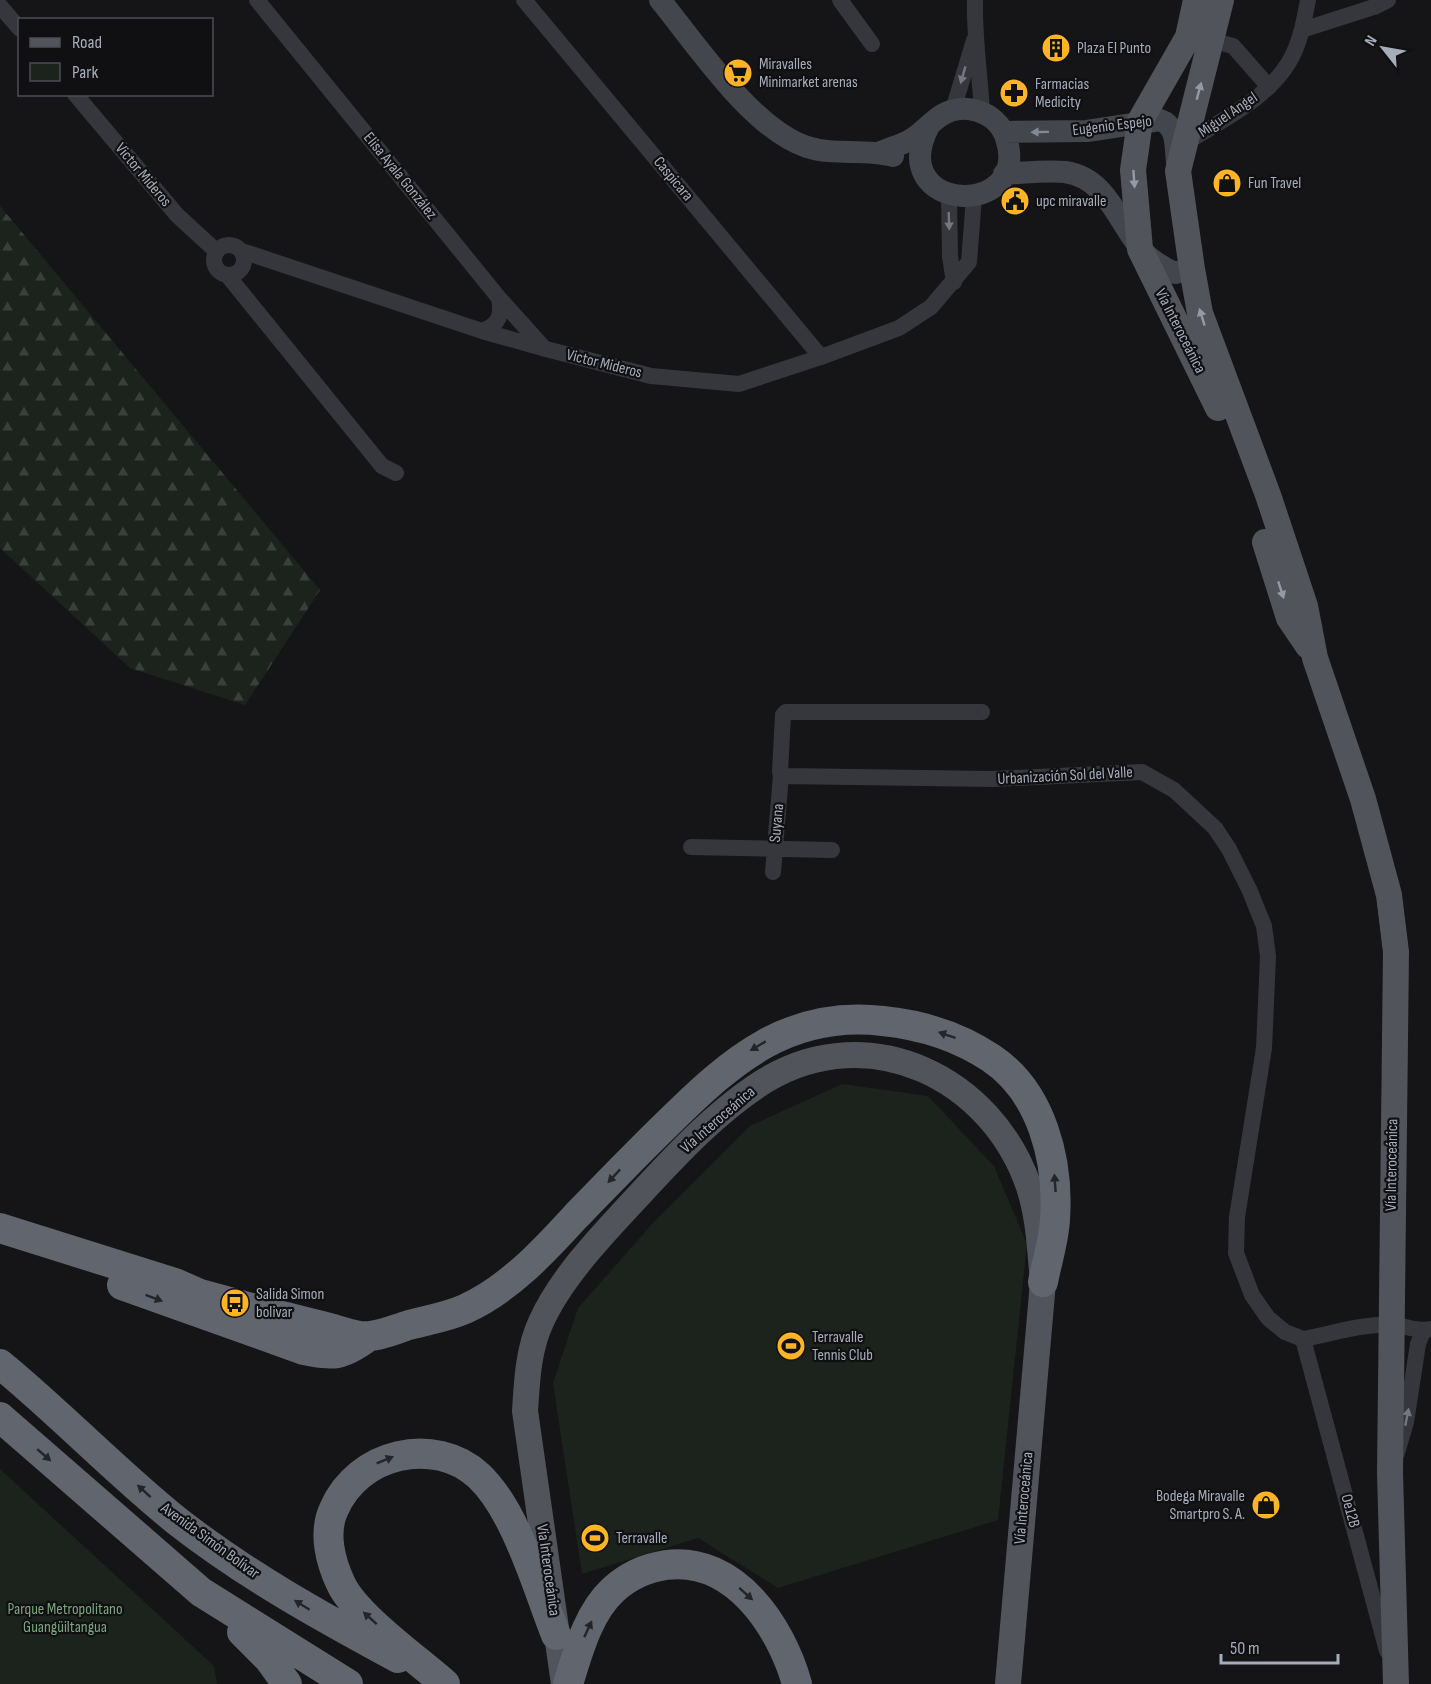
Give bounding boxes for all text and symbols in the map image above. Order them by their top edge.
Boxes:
legend [18,18,213,96]
north arrow [1353,18,1413,78]
text: Road [72,32,102,53]
building icon: Plaza El Punto [1040,32,1072,64]
text: N [1361,32,1382,50]
place label: Plaza El Punto [1077,39,1151,58]
place label: Miravalles Minimarket arenas [759,55,858,92]
supermarket icon: Miravalles Minimarket arenas [722,57,754,89]
text: Park [72,62,98,83]
one-way arrow [958,66,967,84]
place label: Farmacias Medicity [1035,75,1089,112]
pharmacy icon: Farmacias Medicity [998,77,1030,109]
one-way arrow [1195,82,1205,100]
street label: Miguel Angel [1195,88,1261,142]
street label: Eugenio Espejo [1071,112,1153,140]
one-way arrow [1031,127,1050,137]
street label: Elisa Ayala González [359,129,441,223]
street label: Victor Mideros [111,139,175,211]
street label: Caspicara [649,153,697,205]
shop icon: Fun Travel [1211,167,1243,199]
one-way arrow [1129,169,1138,188]
place label: Fun Travel [1248,174,1301,193]
public building icon: upc miravalle [999,185,1031,217]
place label: upc miravalle [1036,192,1106,211]
one-way arrow [945,212,954,231]
street label: Vía Interoceánica [1151,286,1209,376]
one-way arrow [1197,308,1206,326]
street label: Victor Mideros [564,345,644,383]
one-way arrow [1277,581,1286,599]
street label: Urbanización Sol del Valle [997,763,1133,789]
street label: Suyana [766,803,788,843]
one-way arrow [938,1029,956,1039]
one-way arrow [749,1041,766,1051]
street label: Vía Interoceánica [677,1083,759,1157]
street label: Vía Interoceánica [1382,1119,1402,1211]
one-way arrow [607,1169,621,1184]
one-way arrow [1050,1173,1060,1192]
place label: Salida Simon bolivar [256,1285,324,1322]
bus stop icon: Salida Simon bolivar [219,1287,251,1319]
one-way arrow [146,1293,164,1303]
place label: Terravalle Tennis Club [812,1328,873,1365]
sports icon: Terravalle Tennis Club [775,1330,807,1362]
one-way arrow [1403,1407,1412,1426]
one-way arrow [36,1448,51,1461]
street label: Vía Interoceánica [1011,1451,1037,1545]
one-way arrow [376,1455,394,1464]
one-way arrow [137,1485,152,1498]
place label: Bodega Miravalle Smartpro S. A. [1156,1487,1245,1524]
shop icon: Bodega Miravalle Smartpro S. A. [1250,1489,1282,1521]
street label: Oe12B [1336,1492,1364,1530]
street label: Avenida Simón Bolívar [156,1498,263,1583]
sports icon: Terravalle [579,1522,611,1554]
street label: Vía Interoceánica [532,1523,564,1617]
place label: Terravalle [616,1529,667,1548]
one-way arrow [738,1588,754,1601]
park label: Parque Metropolitano Guangüiltangua [7,1600,123,1637]
one-way arrow [294,1600,310,1611]
one-way arrow [363,1612,378,1625]
one-way arrow [584,1621,593,1638]
scale bar [1221,1627,1338,1665]
text: 50 m [1230,1638,1260,1659]

